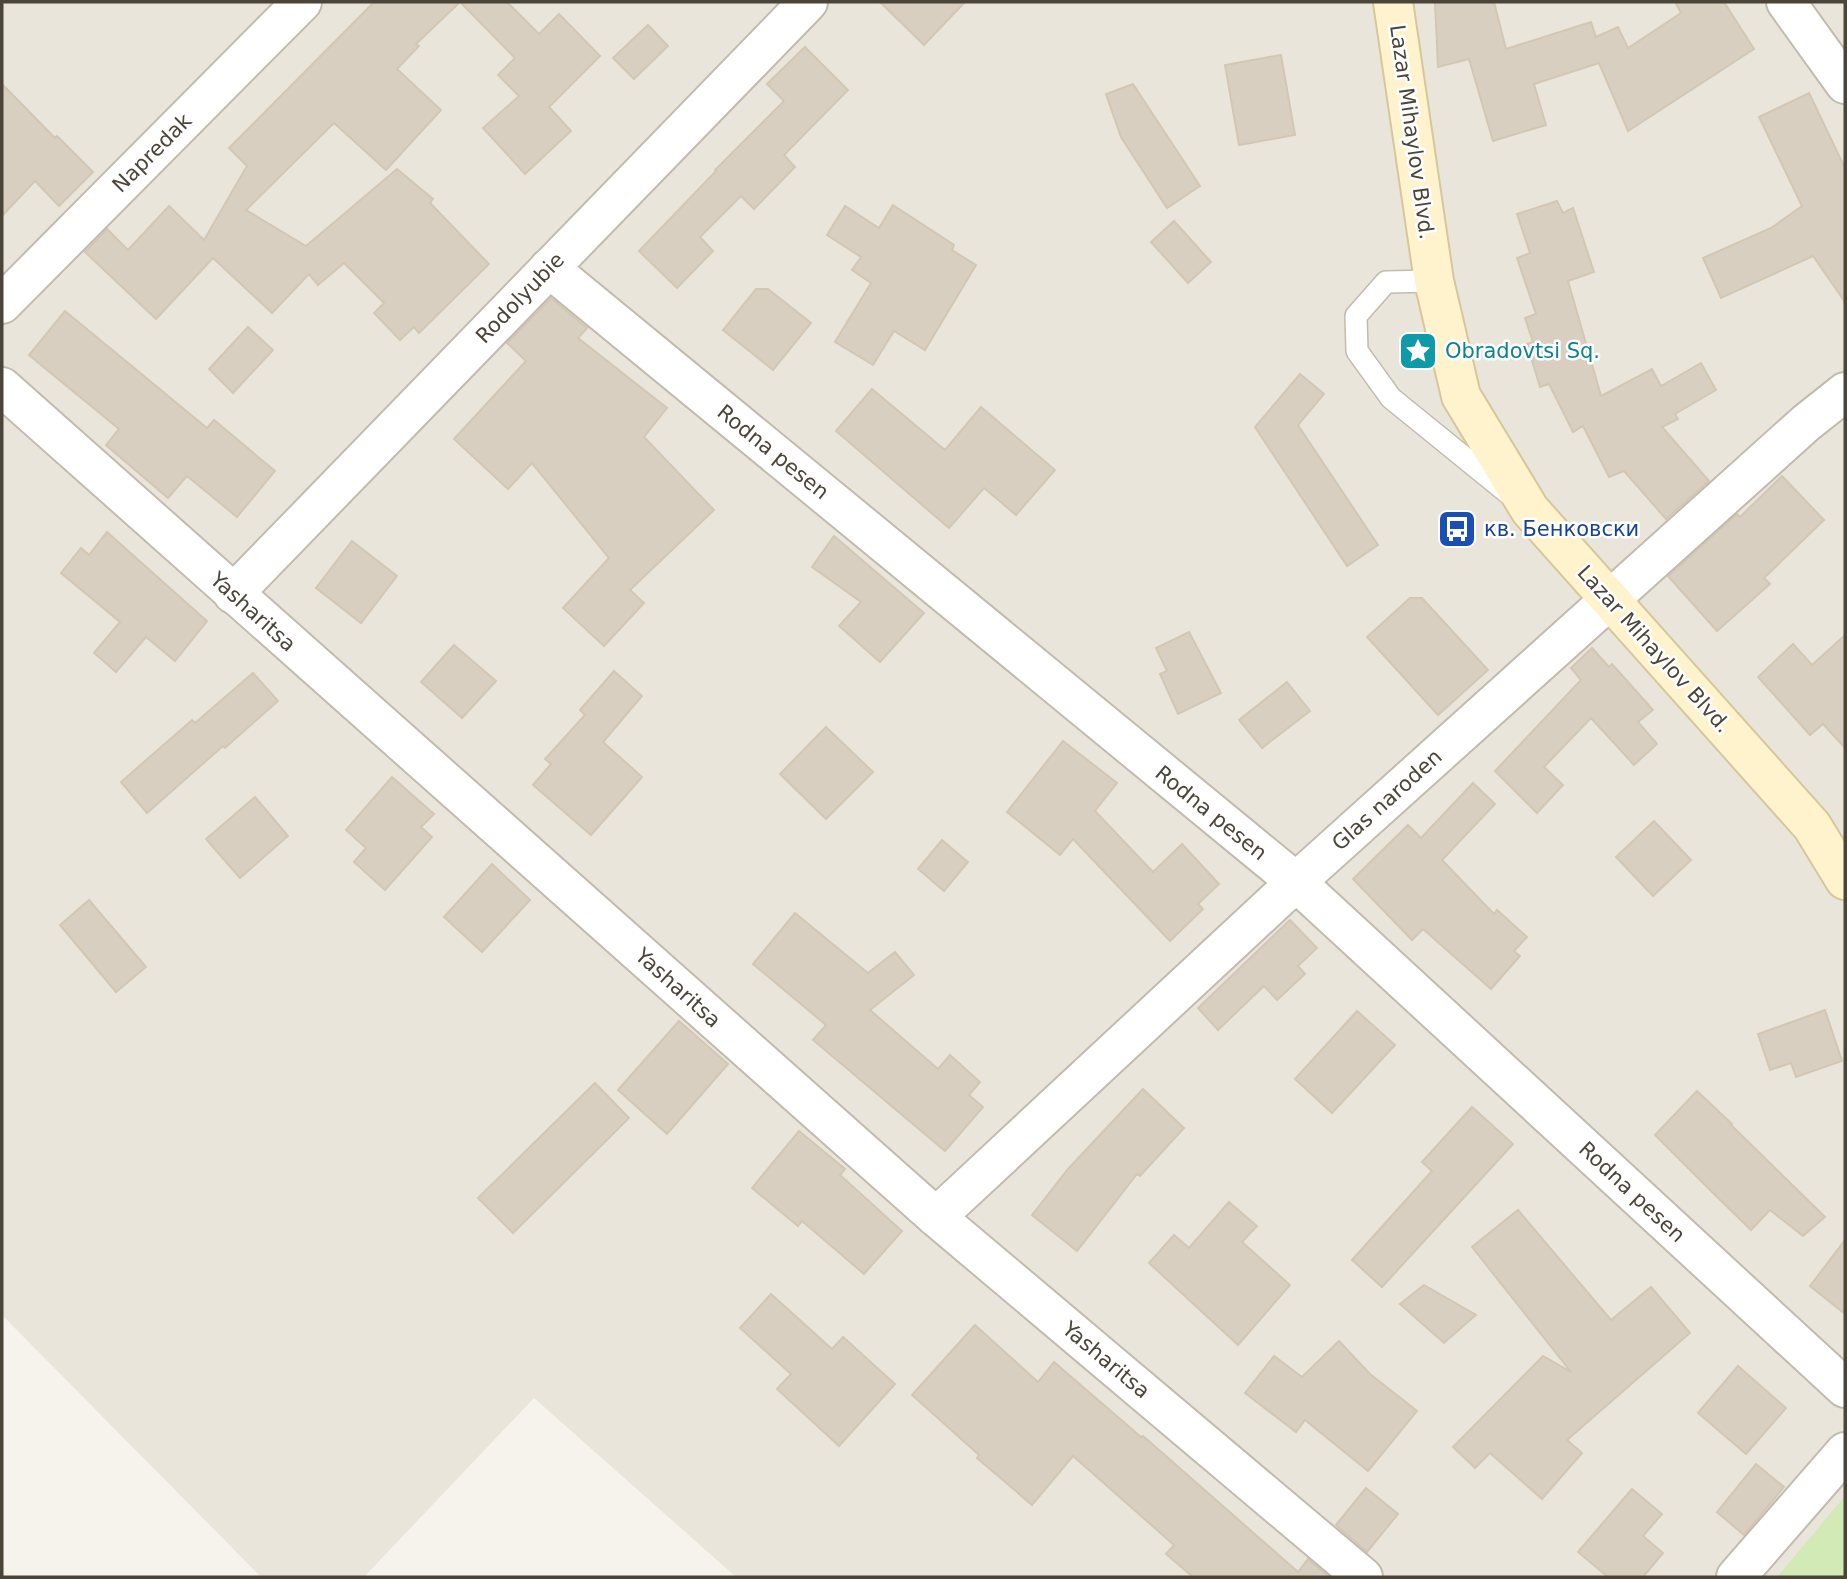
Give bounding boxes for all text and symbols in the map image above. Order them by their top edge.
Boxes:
street label: Lazar Mihaylov Blvd. [1385,23,1439,241]
street label: Napredak [108,108,197,197]
street label: Rodolyubie [471,248,569,348]
place icon: Obradovtsi Sq. [1397,330,1439,372]
place label: Obradovtsi Sq. [1445,339,1600,363]
street label: Rodna pesen [713,400,833,504]
bus stop icon: кв. Бенковски [1436,508,1478,550]
place label: кв. Бенковски [1484,517,1639,541]
street label: Lazar Mihaylov Blvd. [1573,560,1735,738]
street label: Yasharitsa [205,567,301,657]
street label: Glas naroden [1327,744,1447,856]
street label: Rodna pesen [1151,761,1271,865]
street label: Yasharitsa [630,943,726,1033]
street label: Rodna pesen [1574,1137,1690,1247]
street label: Yasharitsa [1057,1316,1154,1403]

